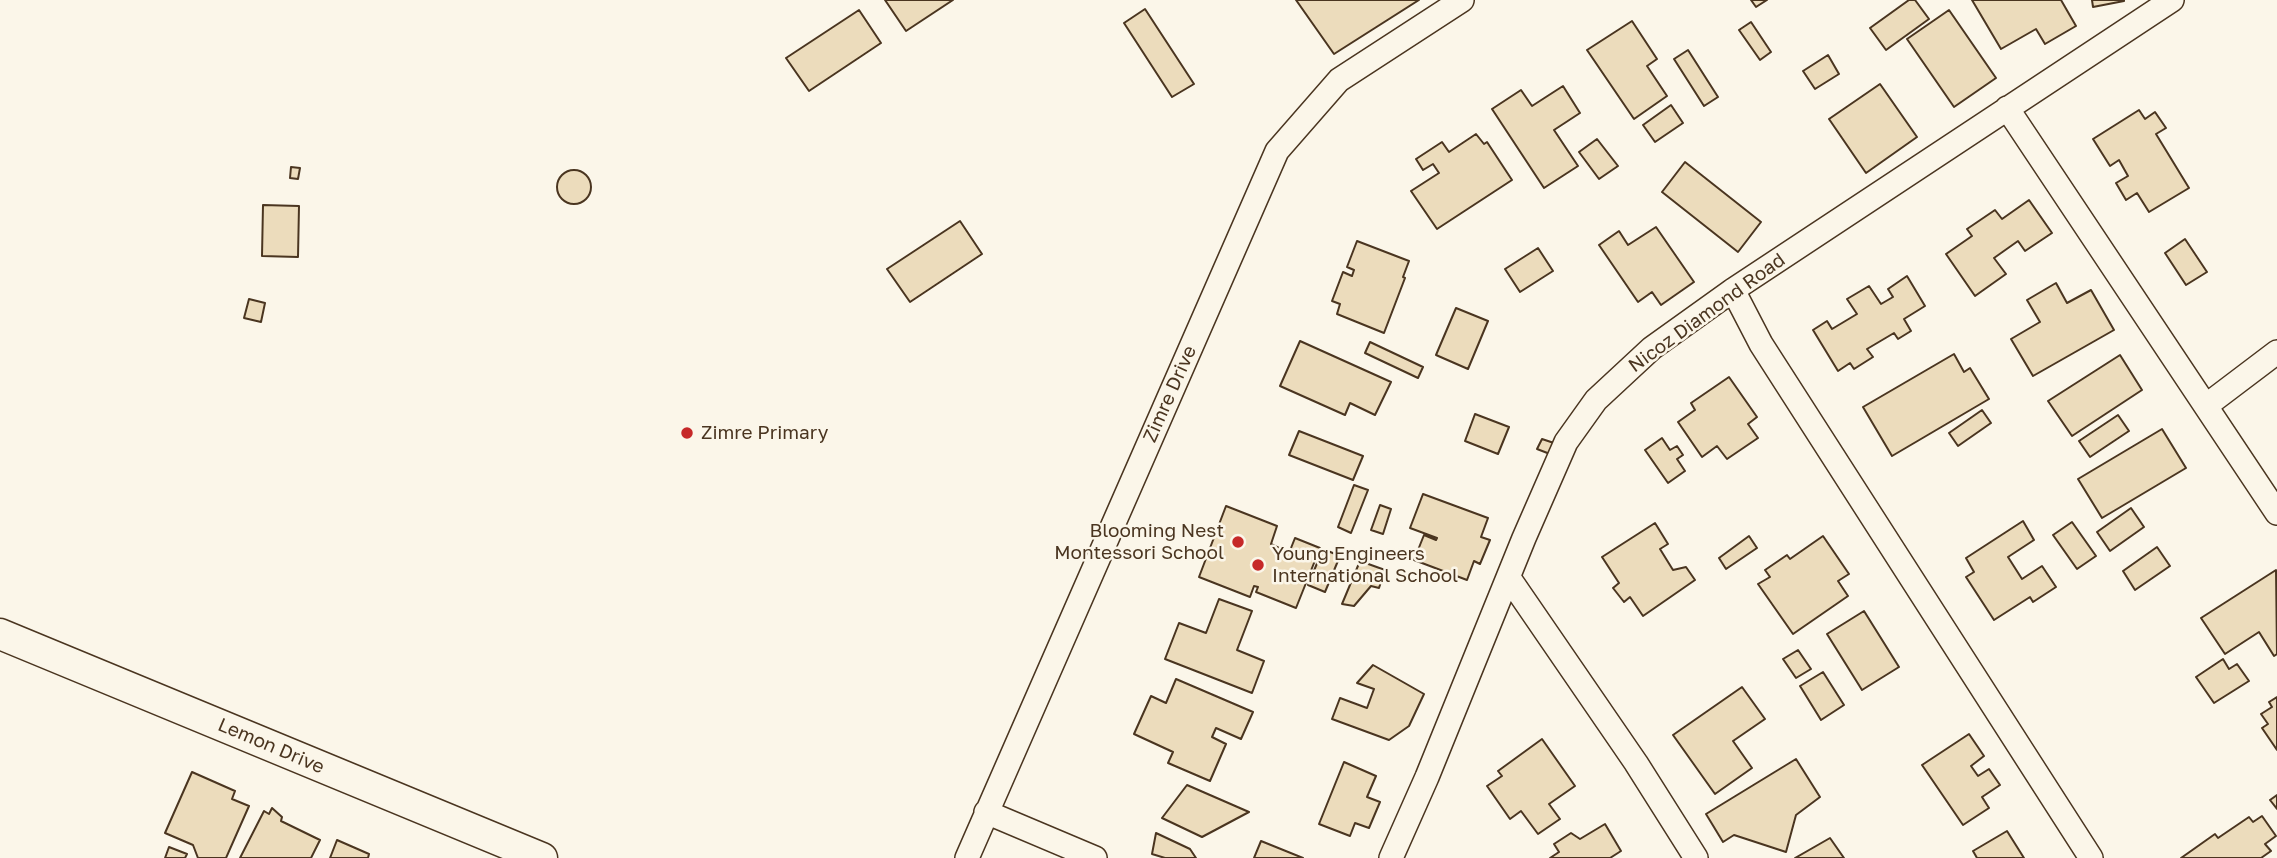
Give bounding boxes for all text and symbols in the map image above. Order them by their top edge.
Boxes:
street label: Nicoz Diamond Road [1624,249,1790,377]
street label: Zimre Drive [1139,342,1201,446]
place label: Zimre Primary [701,422,828,444]
marker: Zimre Primary [679,425,695,441]
place label: Blooming Nest Montessori School [1054,520,1224,564]
marker: Blooming Nest Montessori School [1230,534,1246,550]
place label: Young Engineers International School [1272,543,1458,587]
marker: Young Engineers International School [1250,557,1266,573]
street label: Lemon Drive [214,713,328,779]

